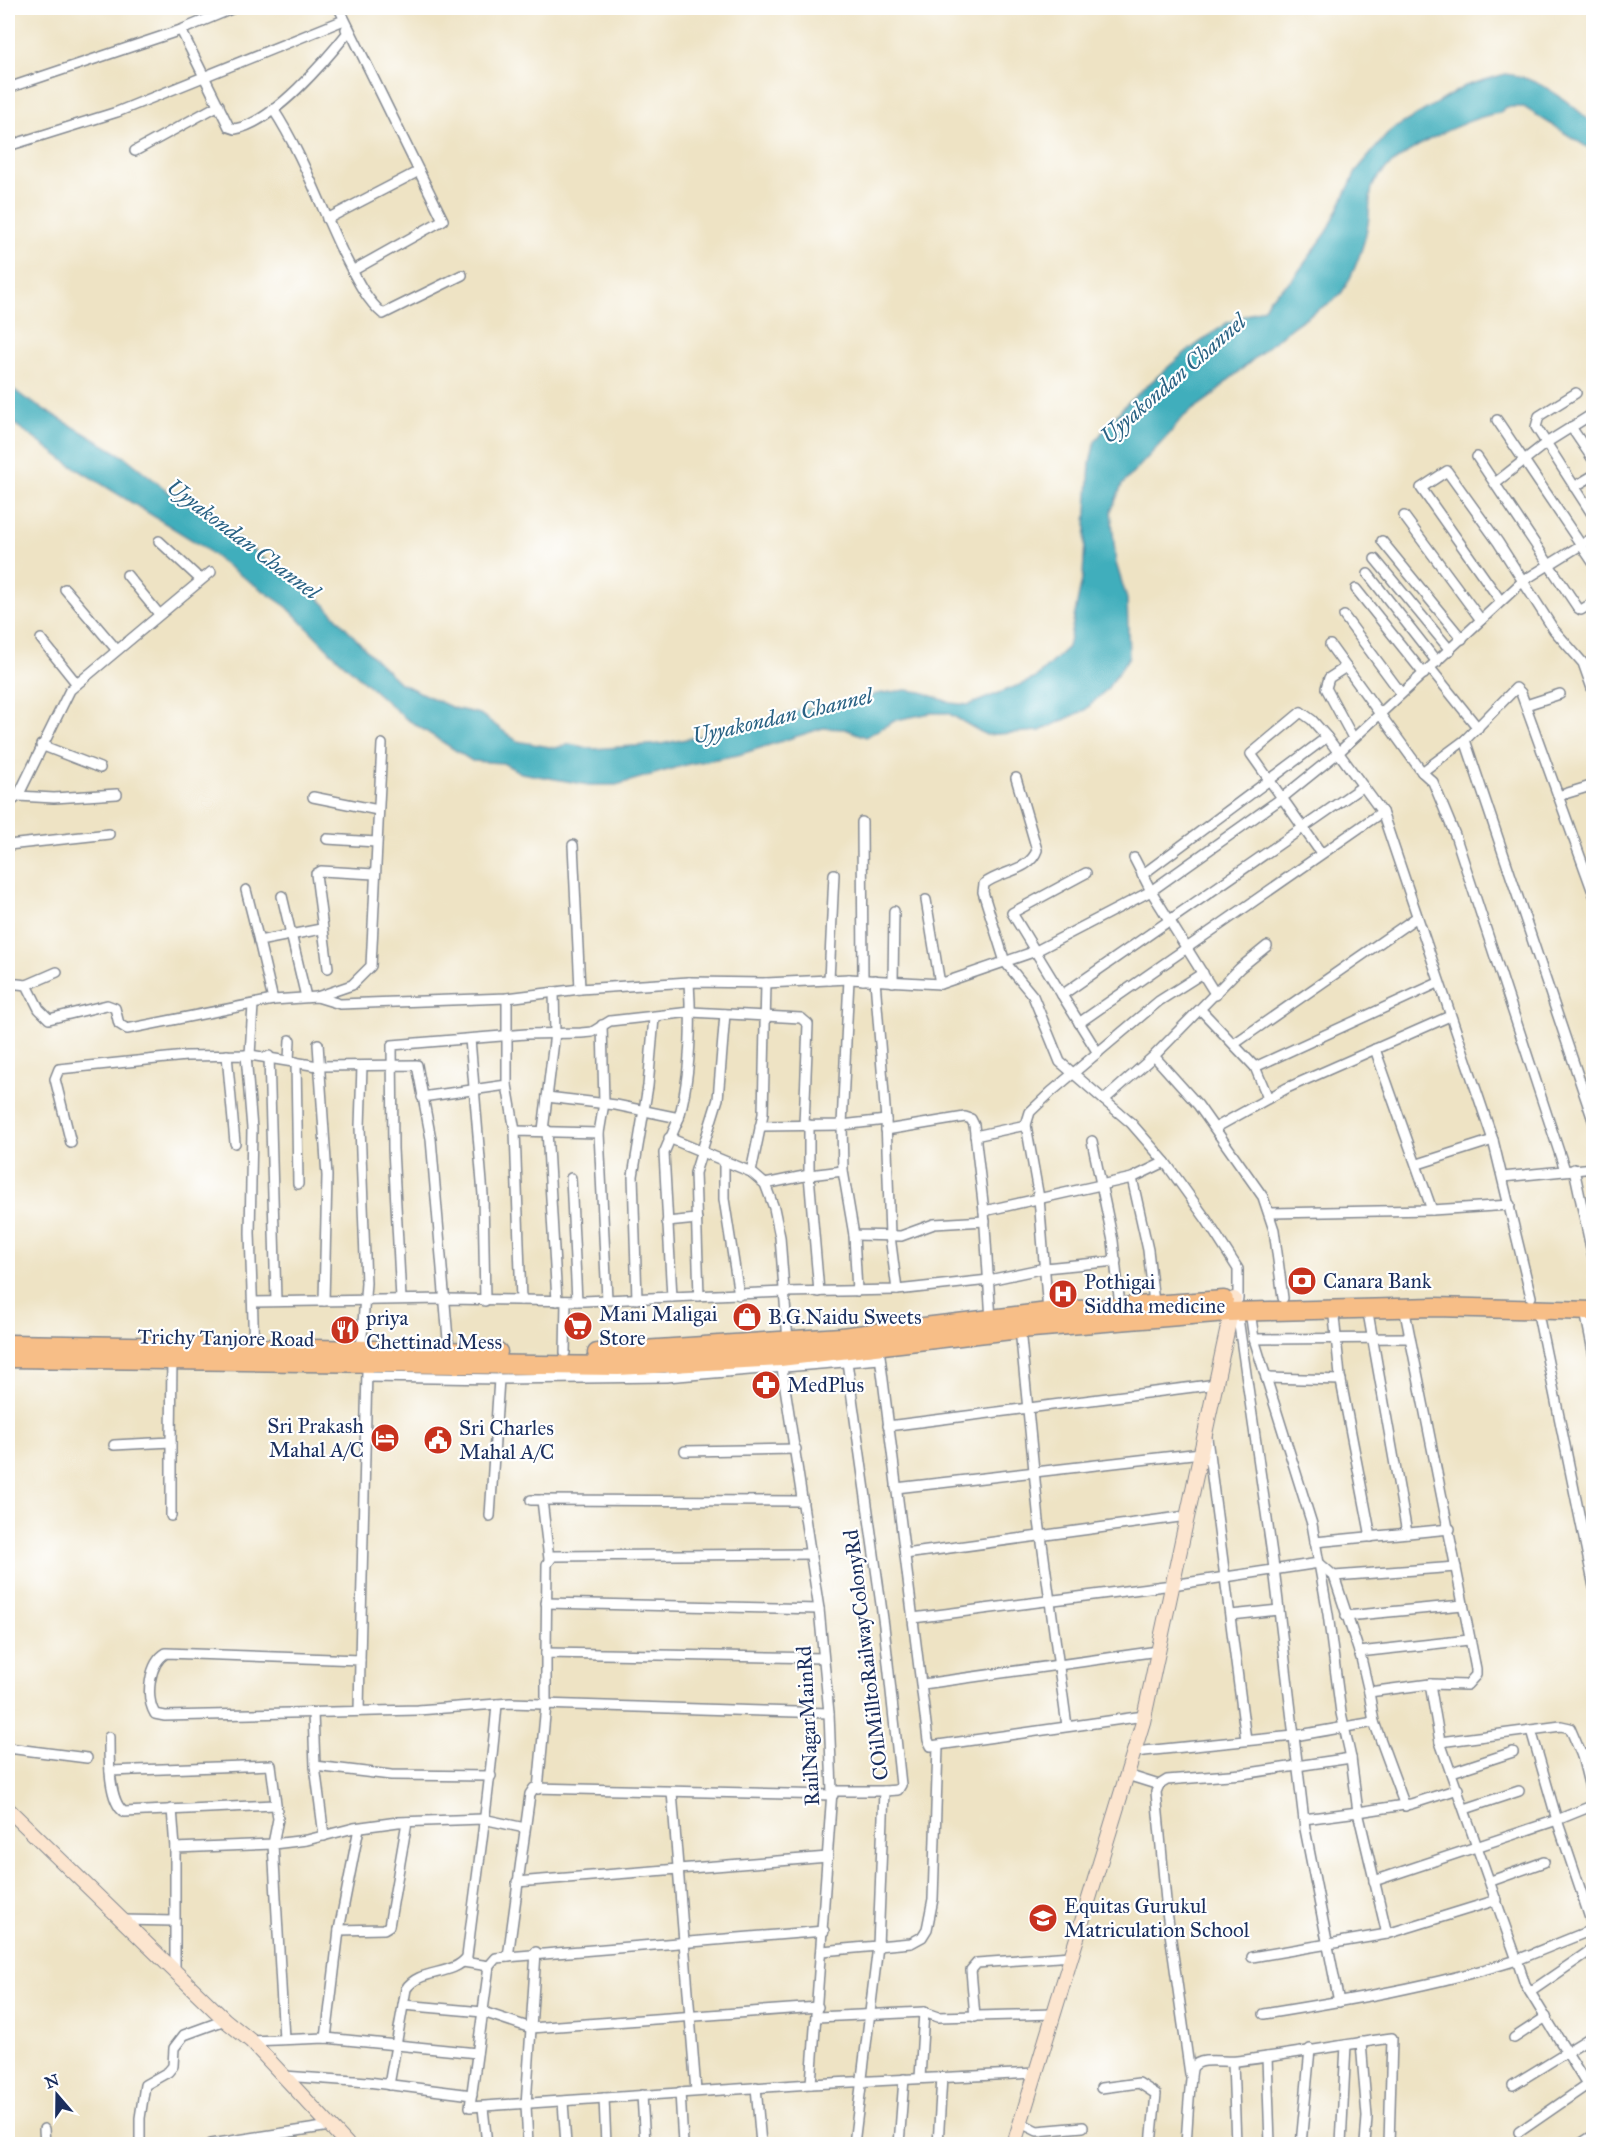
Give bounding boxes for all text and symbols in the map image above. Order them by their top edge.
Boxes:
water label: Uyyakondan Channel [1095,307,1253,450]
water label: Uyyakondan Channel [161,473,326,607]
water label: Uyyakondan Channel [689,682,877,750]
bank icon: Canara Bank [1286,1265,1318,1297]
place label: Canara Bank [1323,1268,1432,1294]
place label: Pothigai Siddha medicine [1084,1269,1225,1319]
hospital icon: Pothigai Siddha medicine [1047,1278,1079,1310]
place label: Mani Maligai Store [599,1301,718,1351]
shop icon: B.G.Naidu Sweets [731,1301,763,1333]
place label: B.G.Naidu Sweets [768,1304,922,1330]
place label: priya Chettinad Mess [365,1305,502,1355]
supermarket icon: Mani Maligai Store [562,1310,594,1342]
restaurant icon: priya Chettinad Mess [329,1314,361,1346]
street label: Trichy Tanjore Road [137,1323,315,1353]
pharmacy icon: MedPlus [750,1369,782,1401]
place label: MedPlus [787,1372,864,1398]
place label: Sri Prakash Mahal A/C [267,1413,364,1463]
place label: Sri Charles Mahal A/C [459,1415,554,1465]
hotel icon: Sri Prakash Mahal A/C [369,1422,401,1454]
public building icon: Sri Charles Mahal A/C [422,1424,454,1456]
street label: COilMilltoRailwayColonyRd [838,1528,894,1782]
street label: RailNagarMainRd [791,1645,825,1807]
place label: Equitas Gurukul Matriculation School [1064,1893,1250,1943]
school or university icon: Equitas Gurukul Matriculation School [1027,1902,1059,1934]
north arrow [27,2065,87,2125]
text: N [42,2070,62,2093]

